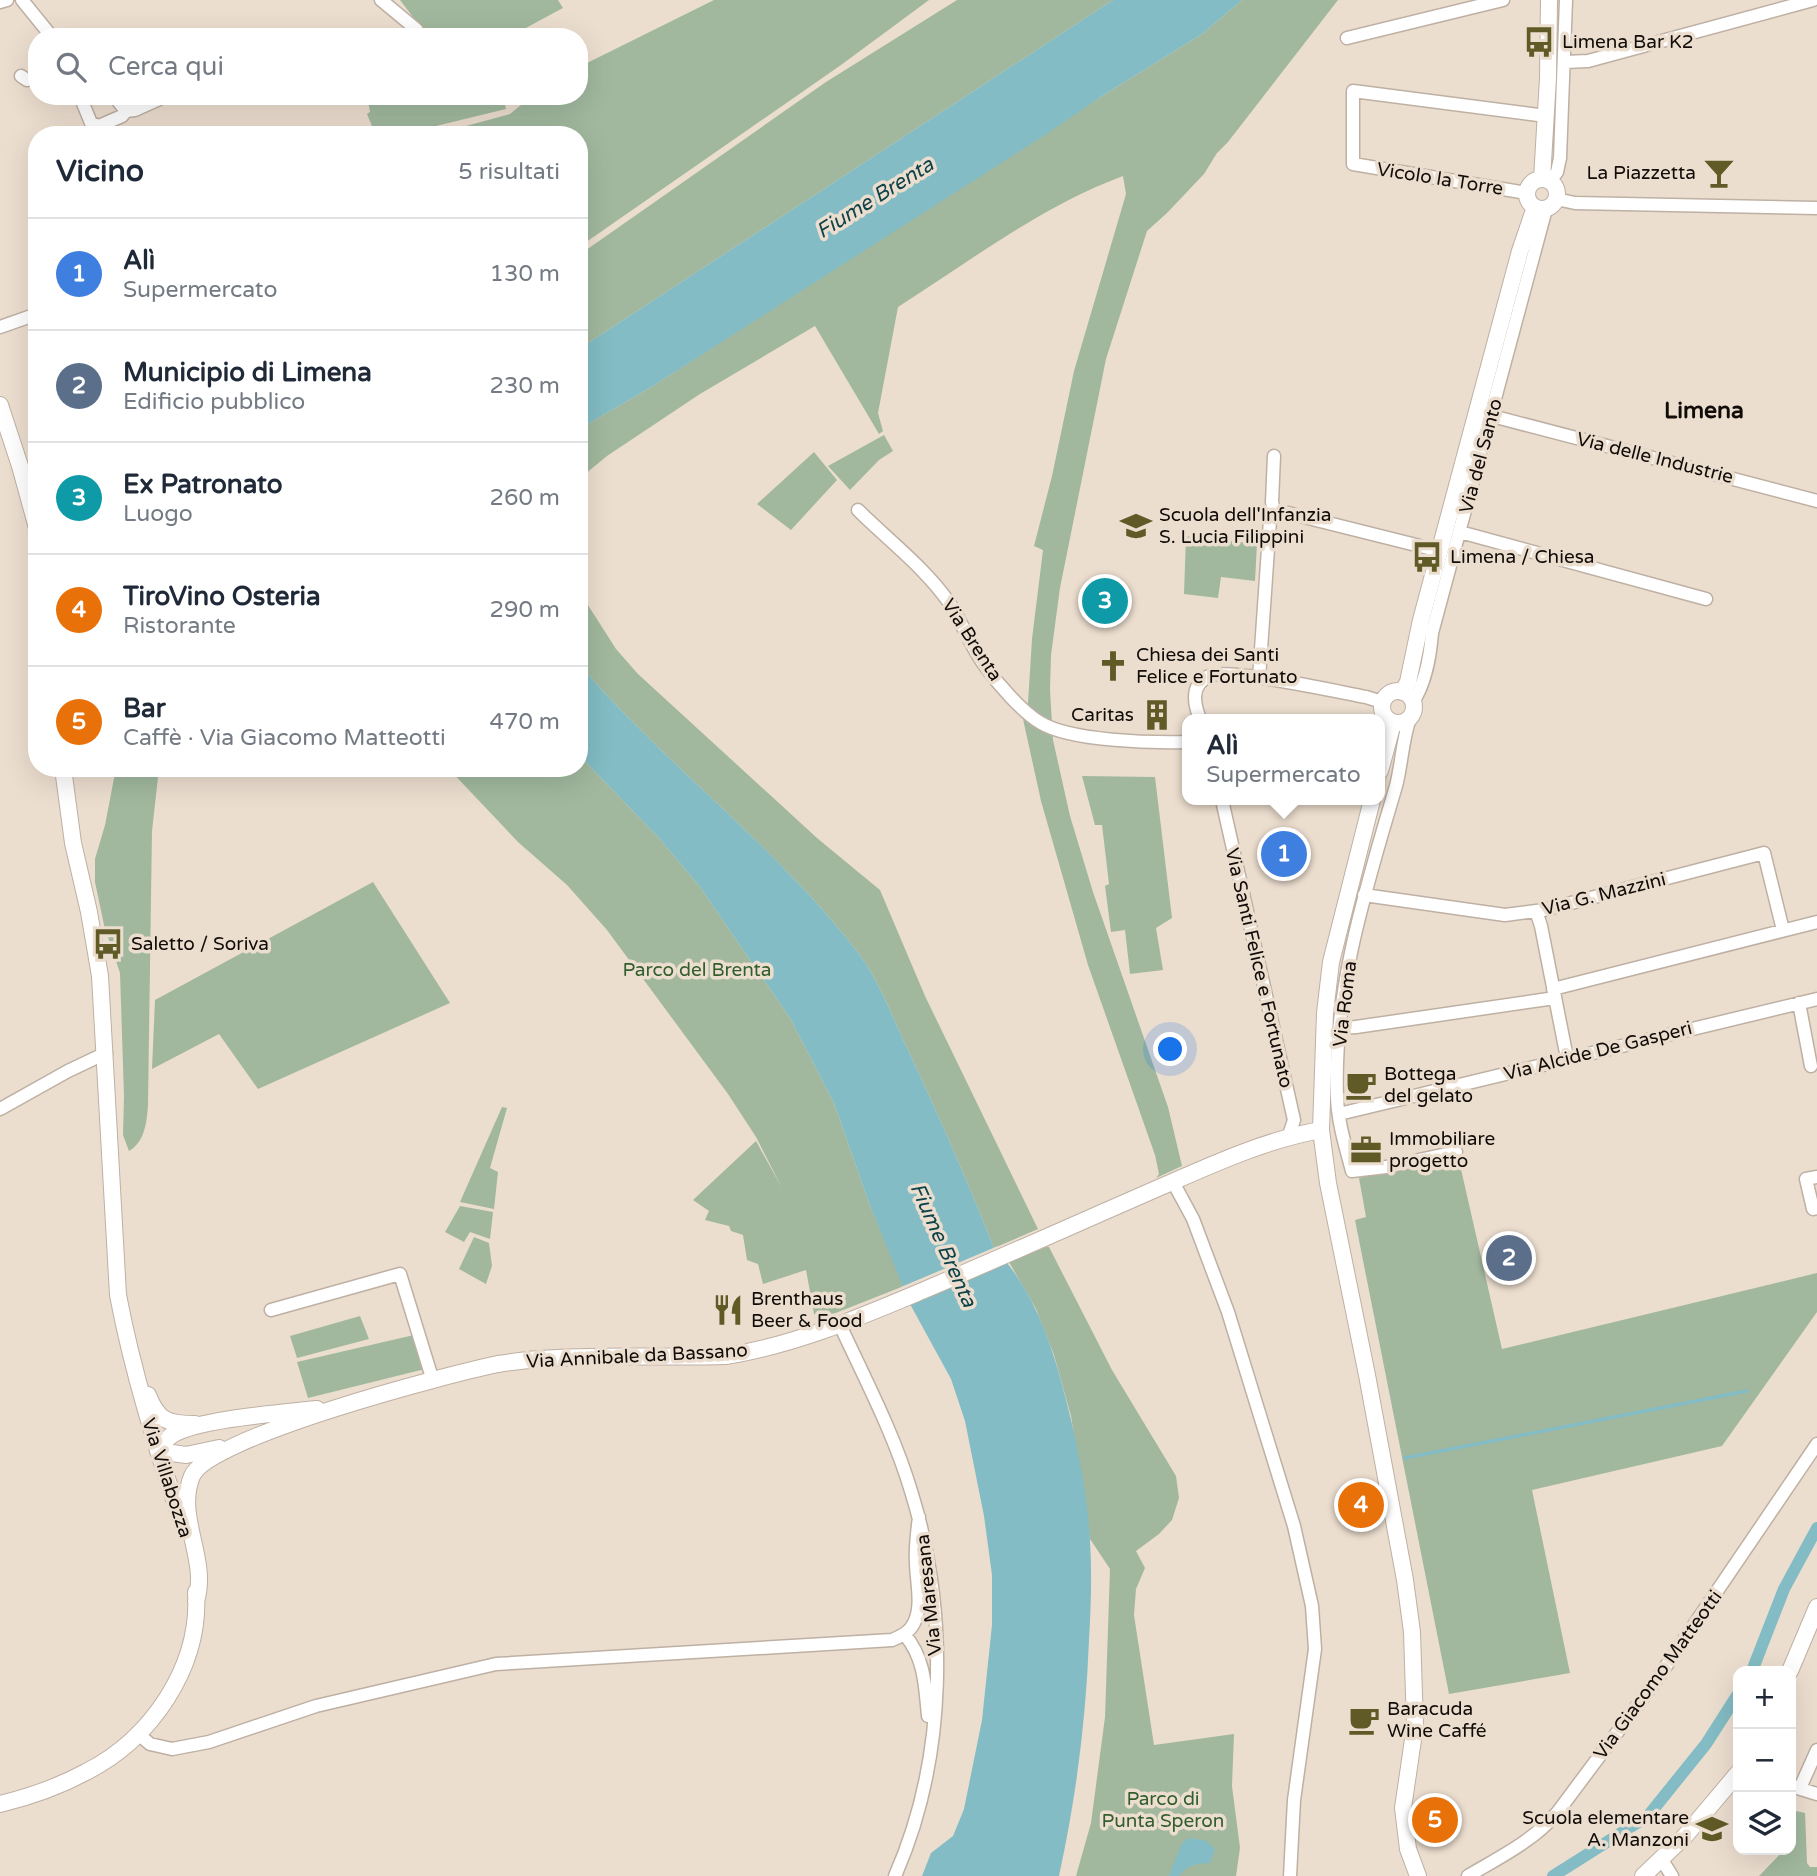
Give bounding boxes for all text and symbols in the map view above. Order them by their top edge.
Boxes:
bus stop icon: Limena Bar K2 [1522,25,1556,59]
search box [28,28,588,105]
place label: Limena Bar K2 [1562,31,1694,53]
icon: search [52,48,90,86]
text: Cerca qui [108,51,224,82]
water label: Fiume Brenta [812,151,939,244]
text: Vicino [56,153,144,190]
bar icon: La Piazzetta [1702,156,1736,190]
text: 5 risultati [458,158,560,186]
street label: Vicolo la Torre [1375,158,1505,200]
place label: La Piazzetta [1587,162,1696,184]
text: Alì [123,245,155,276]
text: 1 [72,260,86,288]
text: 130 m [490,260,560,288]
text: Supermercato [123,276,277,304]
text: Municipio di Limena [123,357,372,388]
text: 2 [72,372,86,400]
text: 230 m [490,372,560,400]
text: Edificio pubblico [123,388,305,416]
street label: Via del Santo [1455,396,1507,516]
district label: Limena [1664,397,1744,425]
street label: Via delle Industrie [1574,428,1736,488]
text: Ex Patronato [123,469,283,500]
text: 3 [72,484,86,512]
text: 260 m [490,484,560,512]
text: Luogo [123,500,193,528]
place label: Scuola dell'Infanzia S. Lucia Filippini [1159,504,1331,548]
school or university icon: Scuola dell'Infanzia S. Lucia Filippini [1119,509,1153,543]
bus stop icon: Limena / Chiesa [1410,540,1444,574]
place label: Limena / Chiesa [1450,546,1594,568]
pin: 3 [1082,575,1128,627]
text: TiroVino Osteria [123,581,321,612]
street label: Via Brenta [937,595,1007,685]
text: 4 [72,596,86,624]
text: 290 m [490,596,560,624]
text: Ristorante [123,612,236,640]
place label: Chiesa dei Santi Felice e Fortunato [1136,644,1298,688]
church icon: Chiesa dei Santi Felice e Fortunato [1096,649,1130,683]
text: Bar [123,693,166,724]
building icon: Caritas [1140,698,1174,732]
place label: Caritas [1071,704,1134,726]
text: 5 [72,708,86,736]
text: 470 m [490,708,560,736]
popup [1182,714,1385,805]
text: Caffè · Via Giacomo Matteotti [123,724,446,752]
text: Alì [1206,730,1238,761]
text: Supermercato [1206,761,1361,789]
pin: 1 [1261,828,1307,880]
street label: Via Santi Felice e Fortunato [1221,846,1297,1090]
street label: Via G. Mazzini [1540,868,1668,920]
bus stop icon: Saletto / Soriva [91,927,125,961]
place label: Saletto / Soriva [131,933,269,955]
park label: Parco del Brenta [623,959,771,981]
street label: Via Roma [1329,960,1361,1048]
street label: Via Alcide De Gasperi [1502,1017,1694,1085]
your location [1153,1032,1187,1066]
place label: Bottega del gelato [1384,1063,1473,1107]
cafe icon: Bottega del gelato [1344,1068,1378,1102]
place label: Immobiliare progetto [1389,1128,1495,1172]
office icon: Immobiliare progetto [1349,1133,1383,1167]
water label: Fiume Brenta [904,1179,982,1312]
pin: 2 [1486,1232,1532,1284]
place label: Brenthaus Beer & Food [751,1288,863,1332]
restaurant icon: Brenthaus Beer & Food [711,1293,745,1327]
street label: Via Annibale da Bassano [526,1339,748,1373]
street label: Via Villabozza [137,1415,197,1541]
pin: 4 [1338,1479,1384,1531]
street label: Via Maresana [912,1533,946,1657]
street label: Via Giacomo Matteotti [1589,1586,1727,1764]
map controls [1733,1666,1796,1855]
button: + [1733,1666,1796,1729]
place label: Baracuda Wine Caffé [1387,1698,1487,1742]
cafe icon: Baracuda Wine Caffé [1347,1703,1381,1737]
button: − [1733,1729,1796,1792]
park label: Parco di Punta Speron [1102,1788,1224,1832]
button: layers [1733,1792,1796,1855]
pin: 5 [1412,1794,1458,1846]
place label: Scuola elementare A. Manzoni [1522,1807,1689,1851]
school or university icon: Scuola elementare A. Manzoni [1695,1812,1729,1846]

